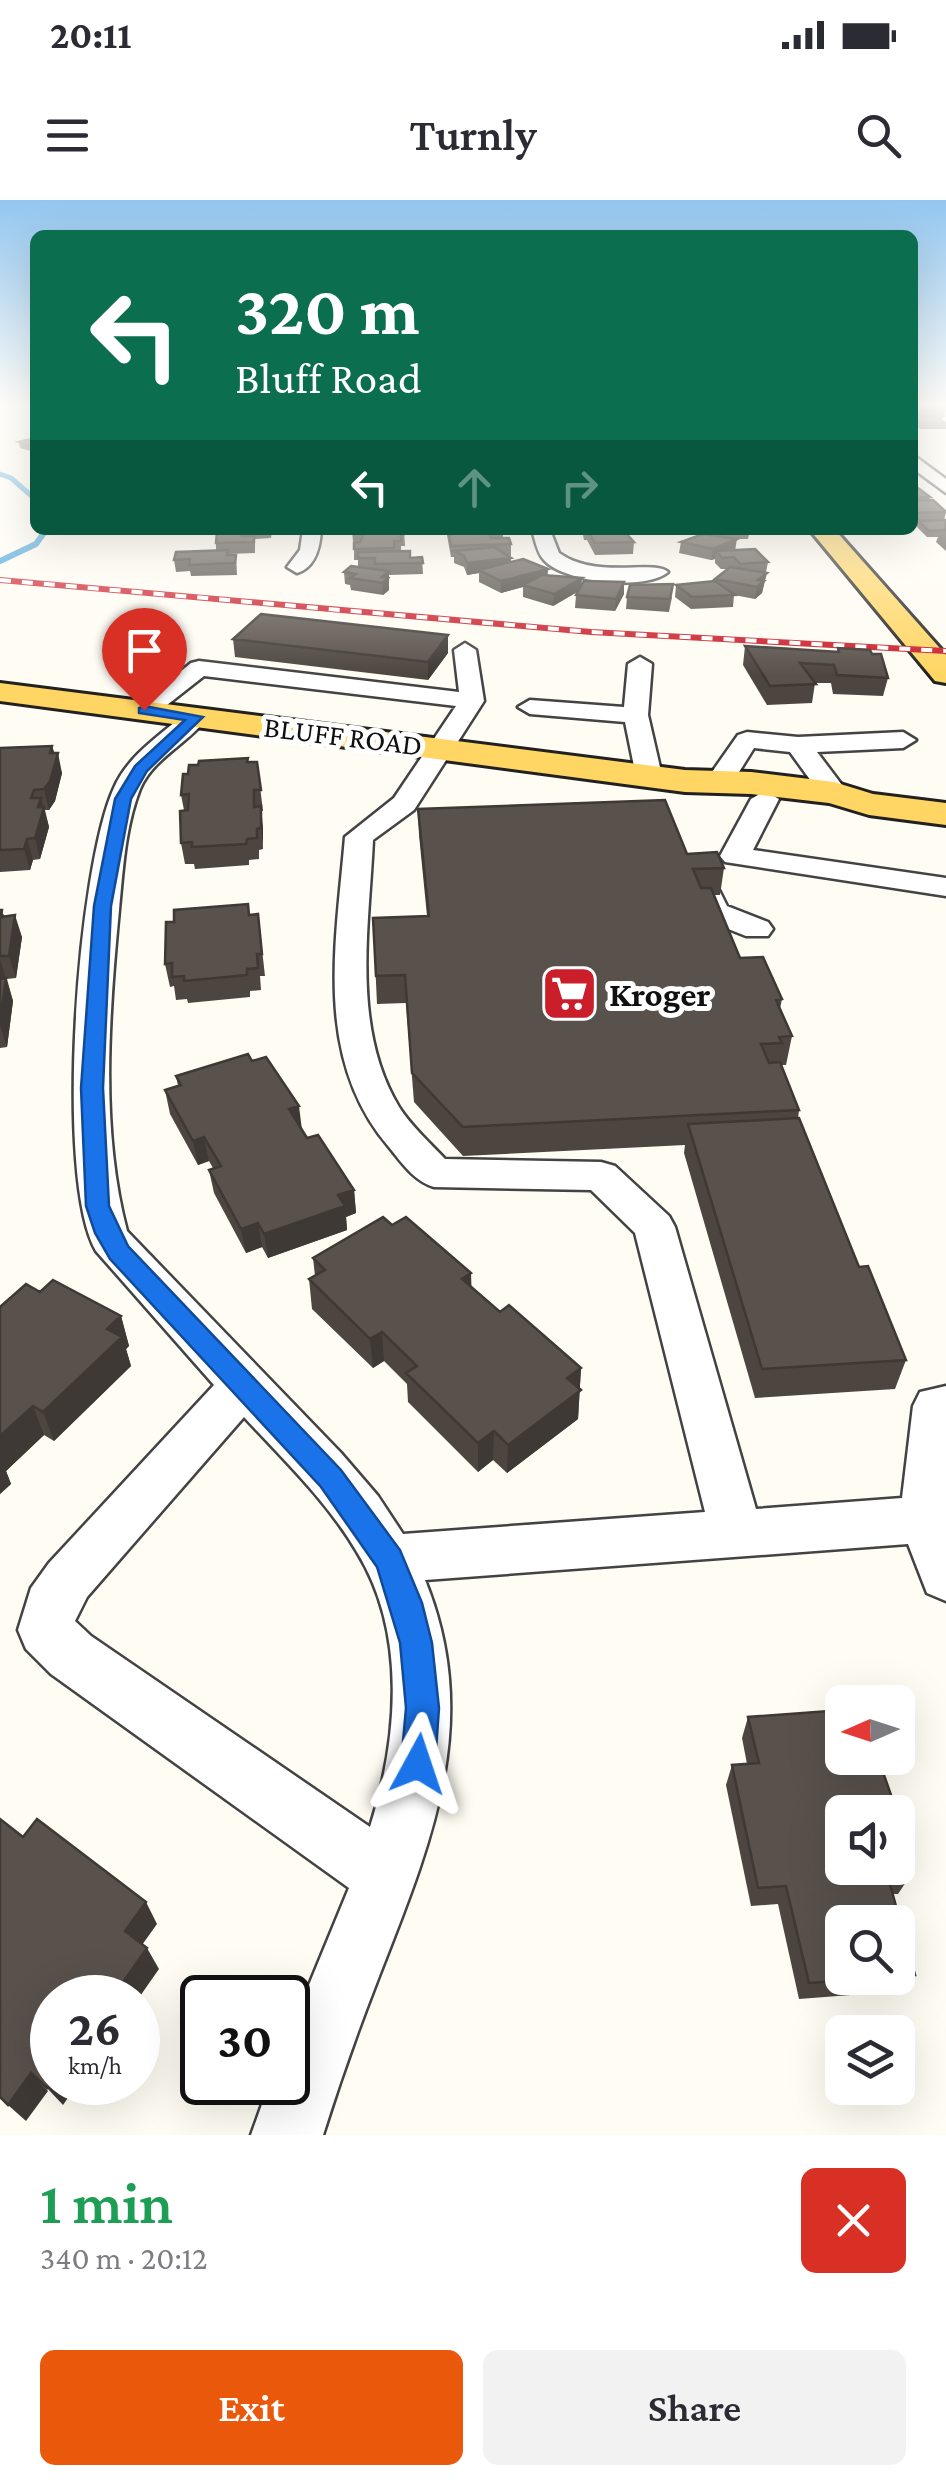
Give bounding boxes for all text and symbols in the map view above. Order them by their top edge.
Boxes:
text: 20:11 [50,14,131,56]
icon: menu [40,108,95,163]
icon: search [851,108,906,163]
text: Turnly [409,110,537,160]
icon: left [70,270,200,400]
text: 320 m [235,271,419,349]
text: Bluff Road [235,353,422,403]
icon: left [342,460,397,515]
icon: ahead [447,460,502,515]
icon: right [552,460,607,515]
pin [102,608,187,711]
icon: arrive [117,623,172,678]
street label: BLUFF ROAD [262,709,424,762]
supermarket icon: Kroger [540,964,600,1024]
place label: Kroger [609,975,710,1014]
north arrow [825,1685,915,1775]
map controls [825,1685,915,2105]
position arrow [366,1712,470,1816]
button: sound [825,1795,915,1885]
button: search [825,1905,915,1995]
speed limit sign: 30 [180,1975,310,2105]
text: 26 [69,2000,121,2056]
button: layers [825,2015,915,2105]
text: km/h [68,2052,122,2079]
button: close [801,2168,906,2273]
text: 1 min [40,2169,173,2236]
text: 340 m · 20:12 [40,2240,208,2276]
button: Exit [40,2350,463,2465]
button: Share [483,2350,906,2465]

